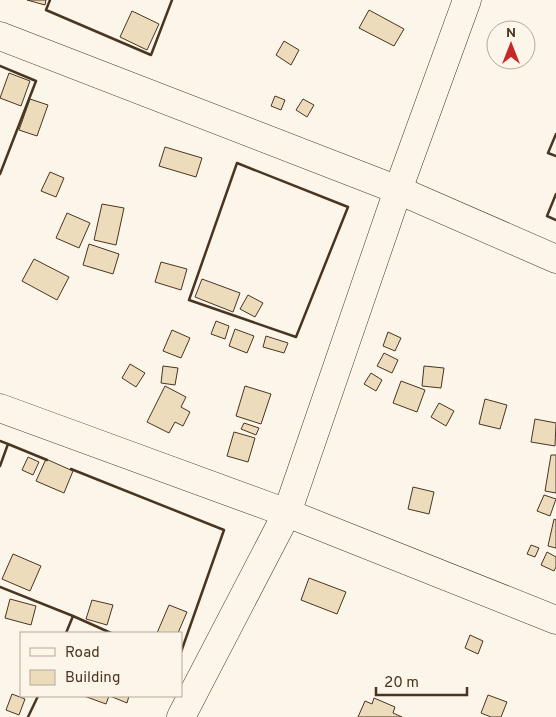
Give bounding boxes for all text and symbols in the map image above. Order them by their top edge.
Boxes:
north arrow [486,20,536,70]
text: N [506,25,516,42]
legend [20,632,182,697]
text: Road [65,644,100,663]
scale bar [376,664,467,696]
text: Building [65,669,120,688]
text: 20 m [384,674,419,693]

